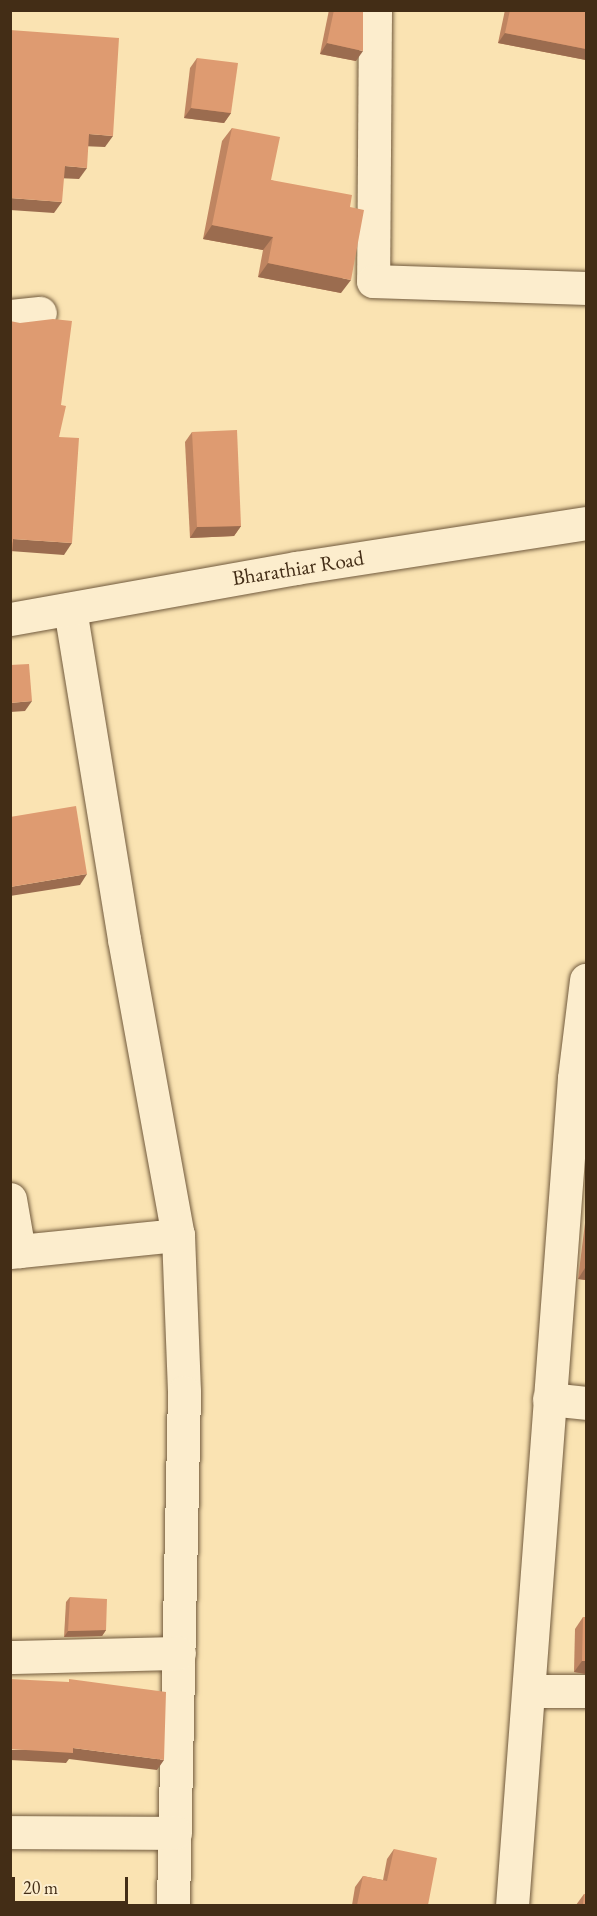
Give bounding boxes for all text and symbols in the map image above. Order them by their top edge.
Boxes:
street label: Bharathiar Road [230,545,366,591]
scale bar [15,1865,130,1903]
text: 20 m [23,1876,58,1899]

